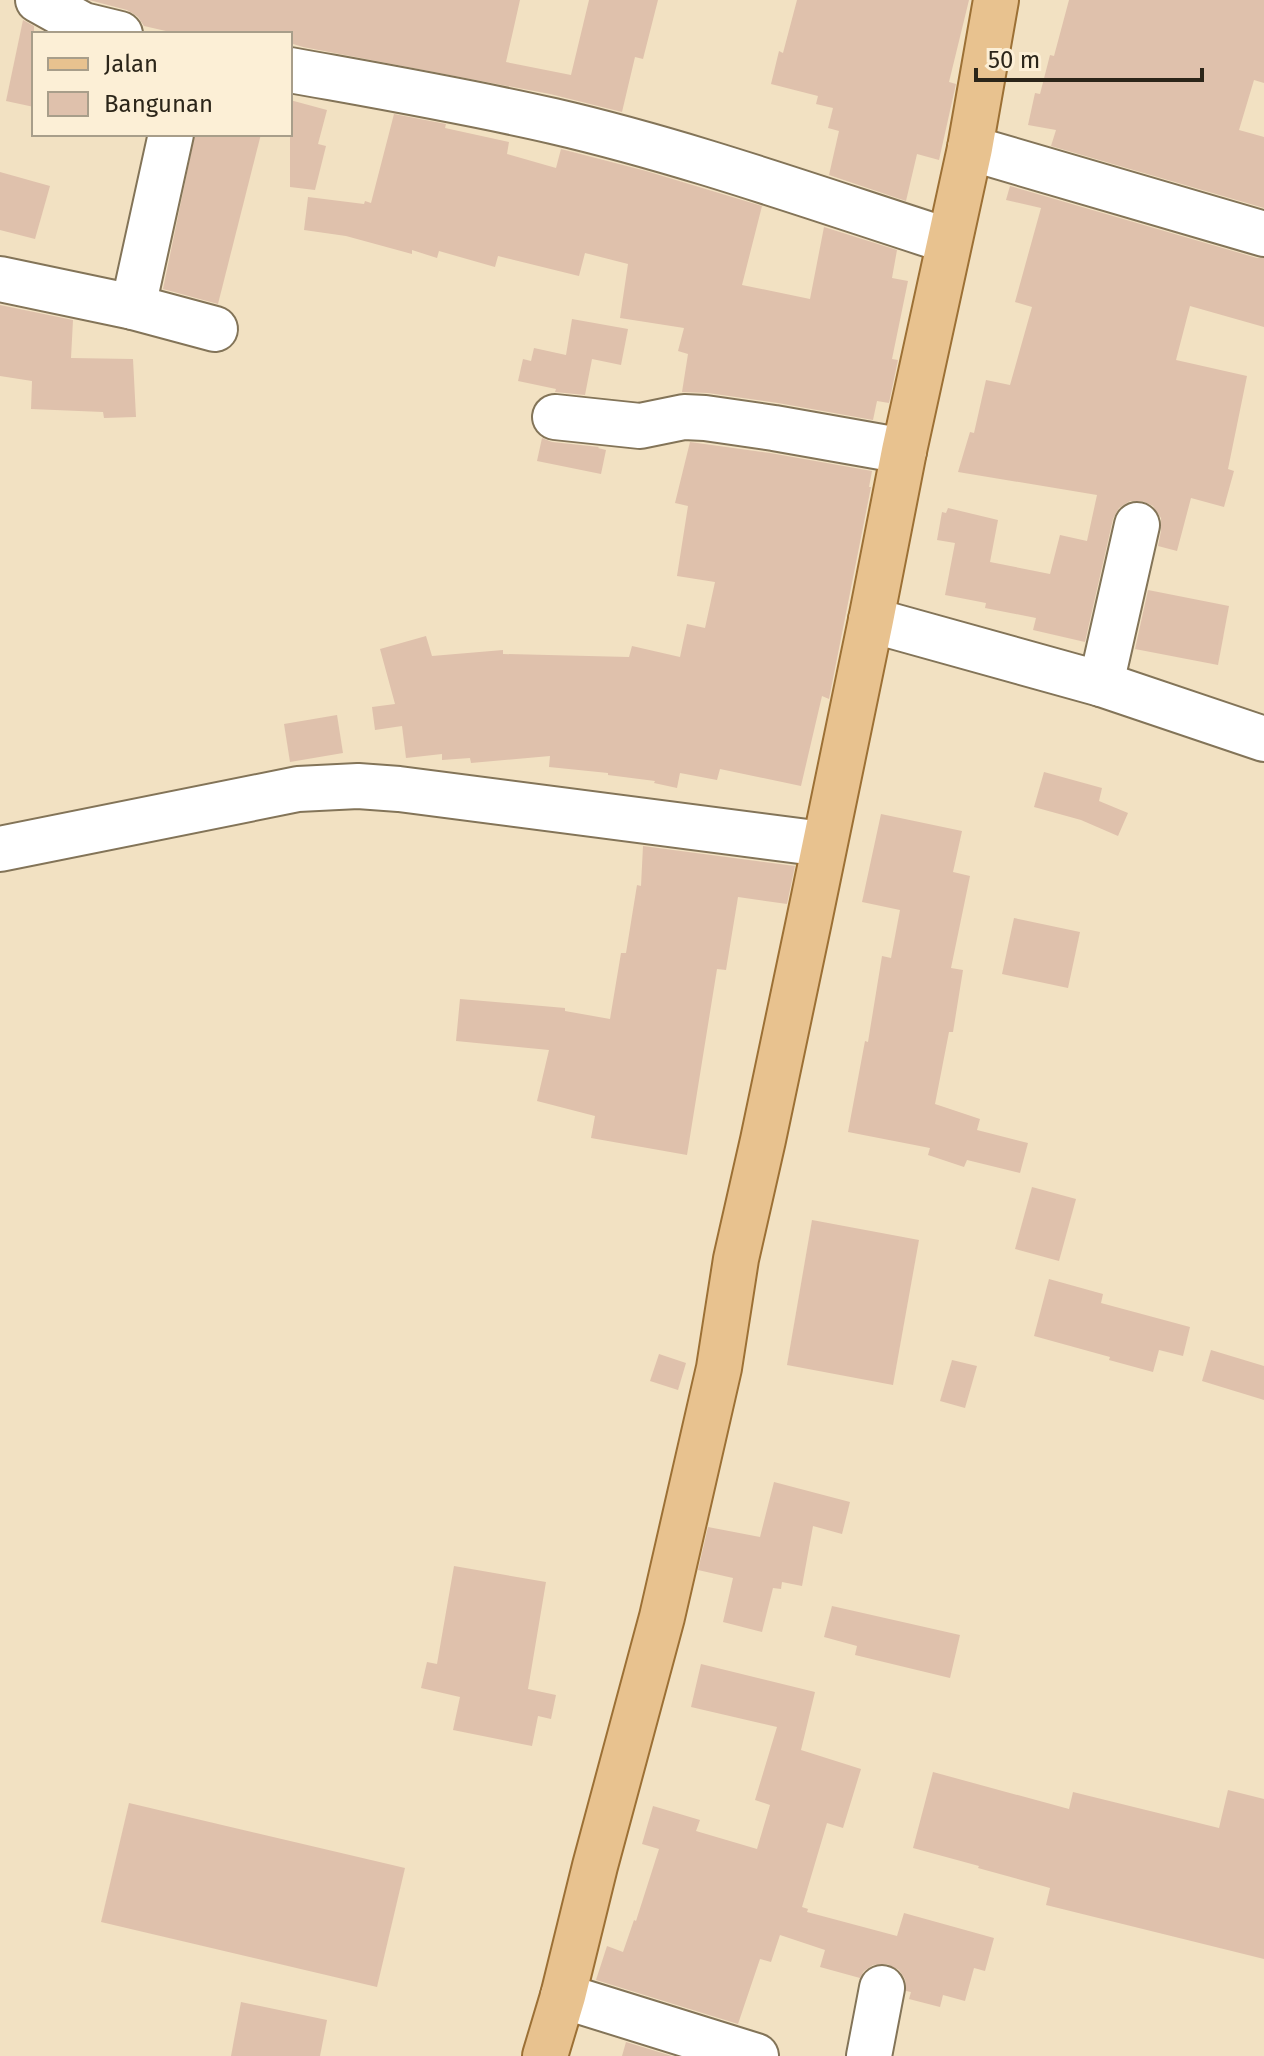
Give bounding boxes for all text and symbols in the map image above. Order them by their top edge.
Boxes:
legend [32,32,292,136]
scale bar [976,32,1202,82]
text: 50 m [988,46,1040,74]
text: Jalan [104,50,158,78]
text: Bangunan [104,90,213,118]

